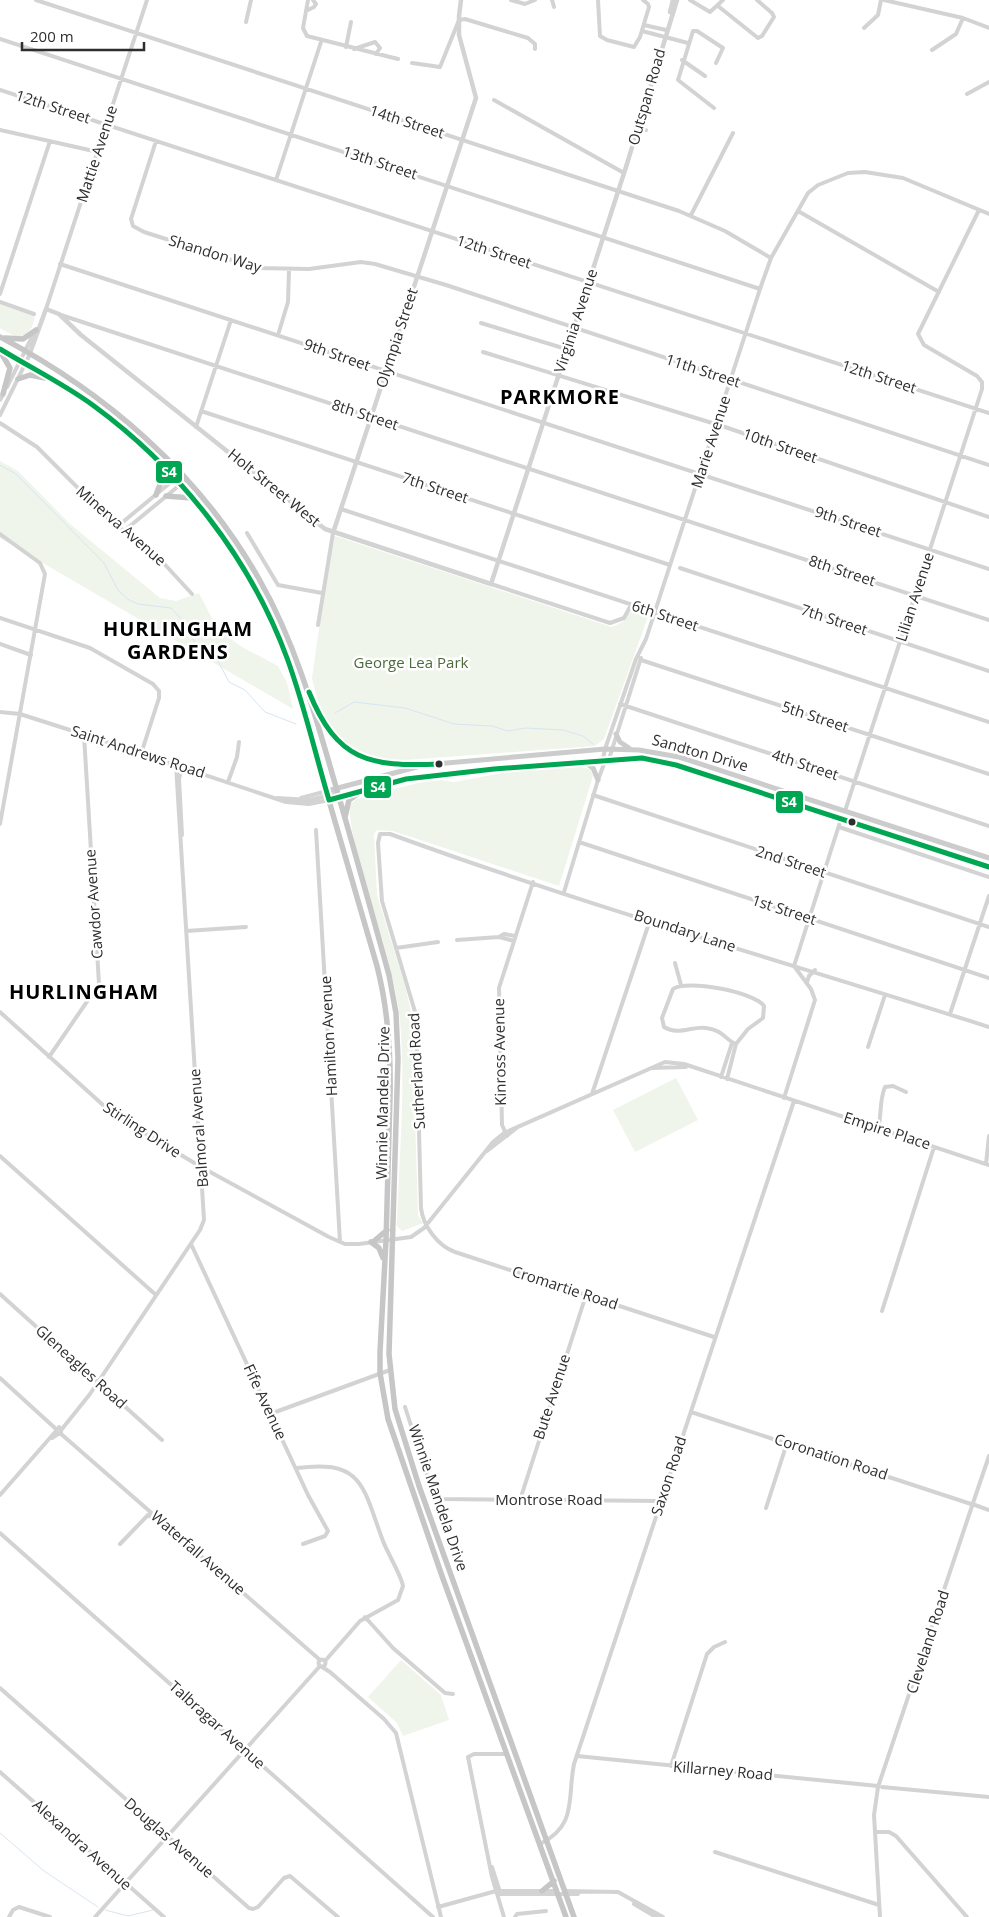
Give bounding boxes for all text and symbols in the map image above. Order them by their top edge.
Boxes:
scale bar [22,20,145,52]
text: 200 m [30,26,74,46]
street label: Outspan Road [623,46,669,147]
street label: 12th Street [13,85,93,128]
street label: 14th Street [367,100,447,143]
street label: Mattie Avenue [71,103,121,205]
street label: 13th Street [340,141,420,184]
street label: Shandon Way [166,229,265,277]
street label: 12th Street [454,230,534,273]
street label: Virginia Avenue [549,266,601,375]
street label: Olympia Street [370,285,422,390]
street label: 9th Street [301,333,373,375]
street label: 11th Street [663,349,743,392]
street label: 12th Street [839,355,919,398]
district label: PARKMORE [500,383,620,410]
street label: Marie Avenue [686,393,734,491]
street label: 8th Street [329,394,401,434]
street label: 10th Street [740,423,820,467]
street label: Holt Street West [224,444,325,531]
line badge: S4 [155,460,183,484]
text: S4 [161,462,177,481]
street label: 7th Street [399,467,471,507]
street label: Minerva Avenue [72,481,171,570]
street label: 9th Street [812,501,884,541]
street label: Lilian Avenue [890,549,938,644]
street label: 8th Street [806,550,878,590]
street label: 6th Street [629,595,701,635]
street label: 7th Street [798,599,870,639]
district label: HURLINGHAM GARDENS [103,615,253,665]
park label: George Lea Park [354,652,469,672]
street label: 5th Street [779,696,851,736]
street label: Saint Andrews Road [69,720,208,782]
street label: Sandton Drive [650,729,751,775]
street label: 4th Street [769,744,841,784]
unlabelled marker [434,759,444,769]
line badge: S4 [363,775,392,799]
text: S4 [370,777,386,796]
line badge: S4 [775,790,804,814]
text: S4 [781,792,797,811]
unlabelled marker [847,817,857,827]
street label: 2nd Street [754,840,829,882]
street label: Cawdor Avenue [79,849,107,960]
street label: 1st Street [749,889,819,929]
street label: Boundary Lane [632,904,739,956]
street label: Hamilton Avenue [315,975,341,1097]
district label: HURLINGHAM [9,978,159,1005]
street label: Kinross Avenue [488,998,510,1106]
street label: Sutherland Road [403,1012,429,1130]
street label: Winnie Mandela Drive [371,1026,393,1180]
street label: Balmoral Avenue [184,1068,212,1188]
street label: Stirling Drive [100,1097,185,1162]
street label: Empire Place [841,1107,933,1154]
street label: Cromartie Road [510,1261,621,1314]
street label: Gleneagles Road [32,1320,132,1413]
street label: Bute Avenue [528,1351,574,1442]
street label: Fife Avenue [240,1361,292,1443]
street label: Winnie Mandela Drive [405,1422,473,1574]
street label: Coronation Road [772,1428,891,1484]
street label: Saxon Road [646,1433,690,1518]
street label: Montrose Road [495,1489,603,1509]
street label: Waterfall Avenue [147,1506,250,1599]
street label: Cleveland Road [901,1587,953,1696]
street label: Talbragar Avenue [165,1676,270,1773]
street label: Killarney Road [672,1756,774,1784]
street label: Douglas Avenue [121,1793,219,1882]
street label: Alexandra Avenue [29,1794,136,1894]

